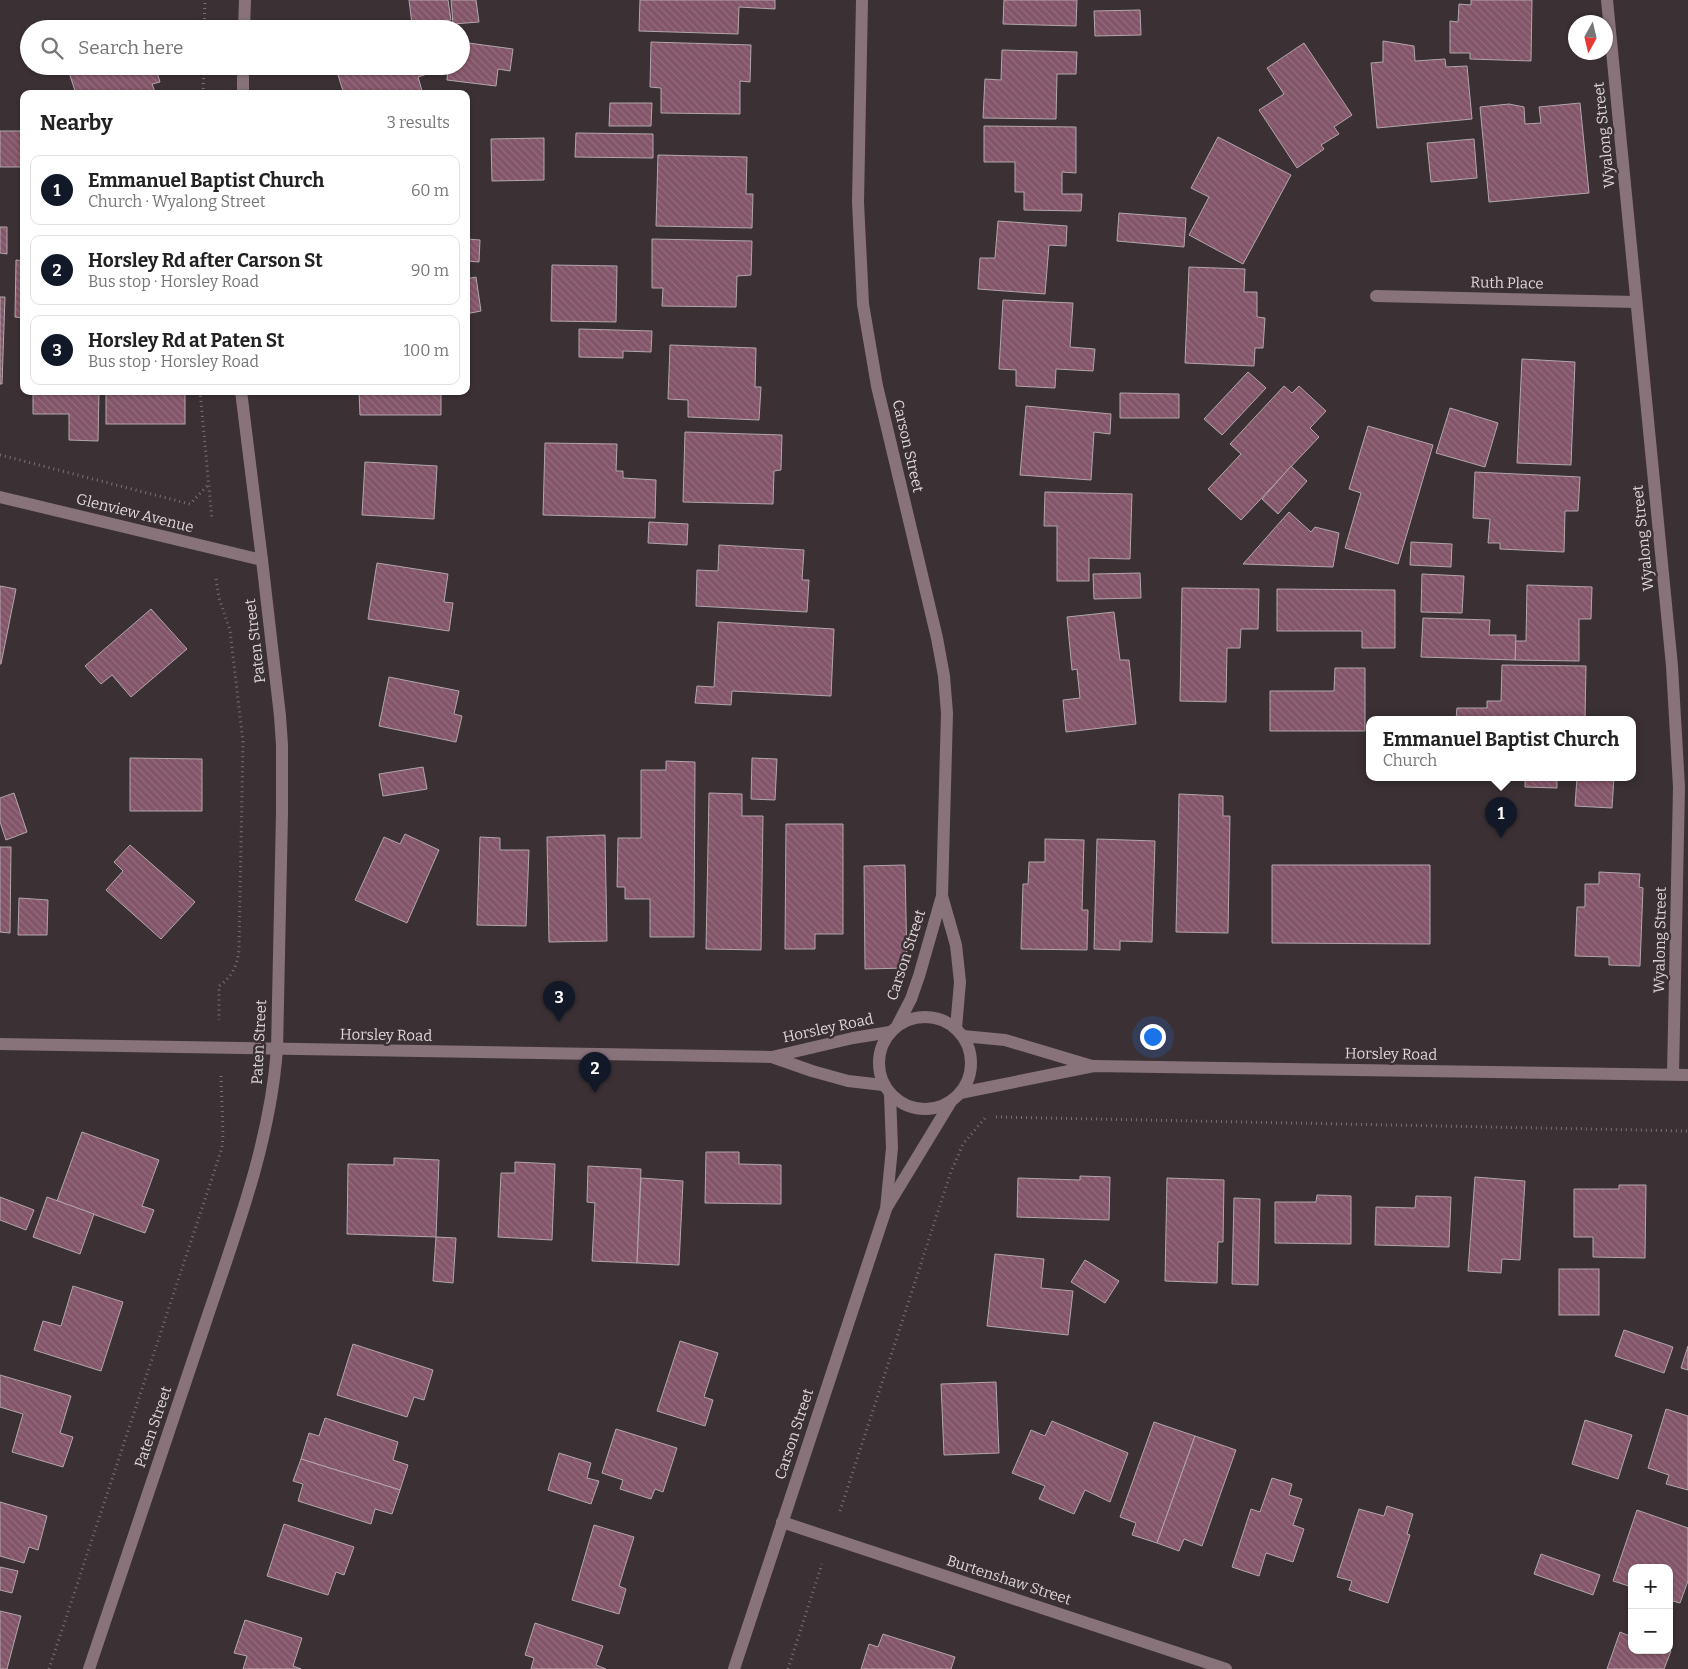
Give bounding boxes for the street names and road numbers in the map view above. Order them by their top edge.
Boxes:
street label: Wyalong Street [1589,81,1619,189]
street label: Ruth Place [1470,273,1544,293]
street label: Carson Street [889,398,928,495]
street label: Wyalong Street [1628,484,1658,592]
street label: Glenview Avenue [74,490,196,536]
street label: Paten Street [241,597,269,684]
street label: Wyalong Street [1650,886,1670,993]
street label: Carson Street [883,907,929,1003]
street label: Paten Street [248,998,270,1085]
street label: Horsley Road [781,1010,875,1046]
street label: Horsley Road [340,1025,432,1045]
street label: Horsley Road [1345,1044,1437,1064]
street label: Paten Street [131,1383,176,1470]
street label: Carson Street [771,1386,817,1482]
street label: Burtenshaw Street [944,1551,1074,1609]

